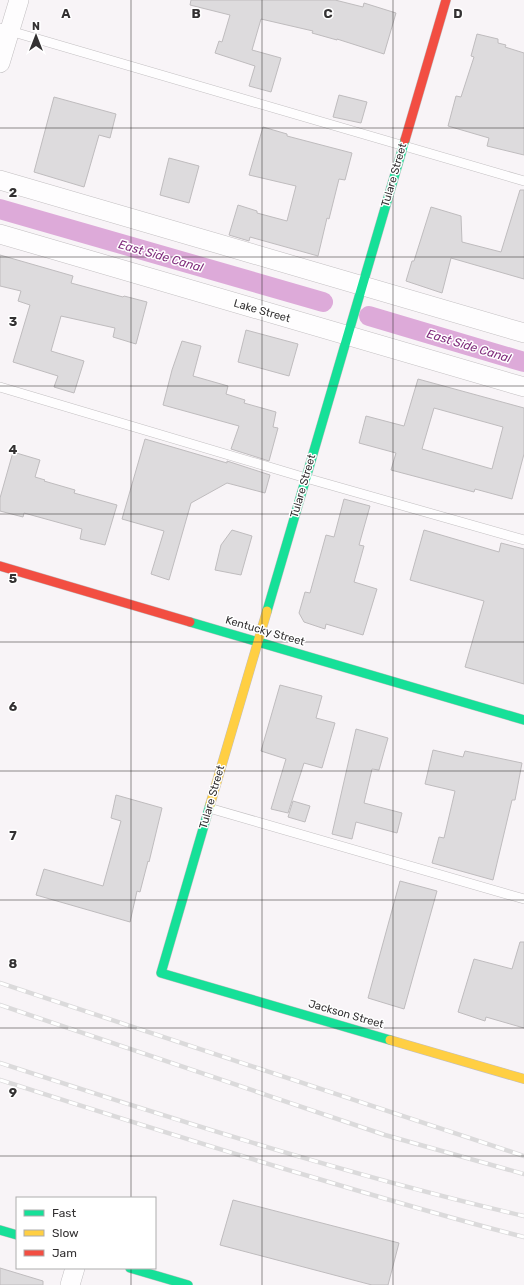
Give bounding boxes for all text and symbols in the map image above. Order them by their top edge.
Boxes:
text: A [61,6,71,21]
text: B [191,6,201,21]
text: C [323,6,333,21]
text: D [453,6,463,21]
north arrow [16,16,56,56]
text: N [32,20,40,33]
street label: Tulare Street [379,141,409,208]
text: 2 [9,185,17,200]
water label: East Side Canal [117,237,206,275]
street label: Lake Street [232,297,292,325]
text: 3 [9,314,18,329]
water label: East Side Canal [425,327,514,366]
text: 4 [9,442,18,457]
street label: Tulare Street [288,452,318,519]
text: 5 [9,571,17,586]
street label: Kentucky Street [224,613,307,649]
text: 6 [9,699,18,714]
street label: Tulare Street [197,763,227,830]
text: 7 [9,828,17,843]
text: 8 [9,956,18,971]
street label: Jackson Street [307,997,386,1031]
text: 9 [9,1085,17,1100]
legend [16,1197,156,1269]
text: Fast [52,1206,76,1220]
text: Slow [52,1226,79,1240]
text: Jam [52,1246,77,1260]

